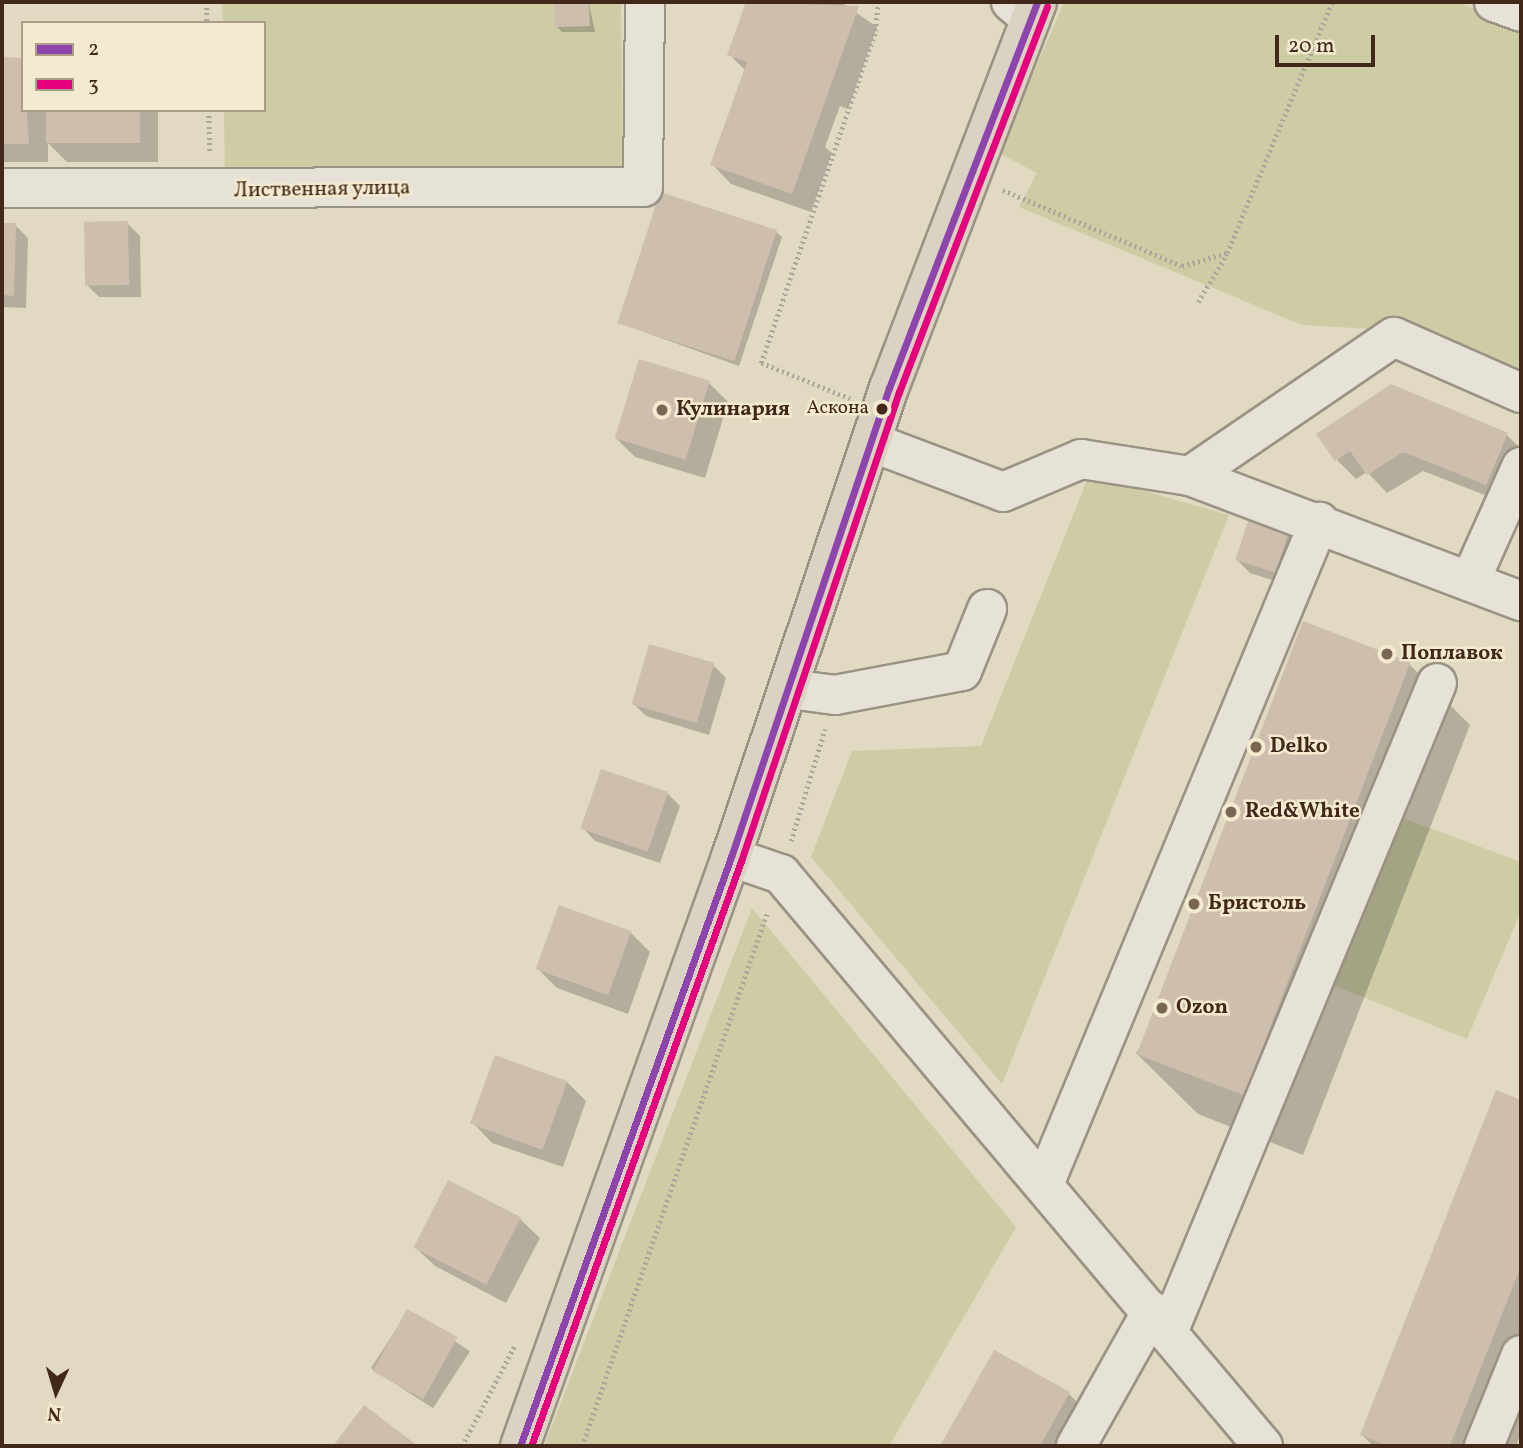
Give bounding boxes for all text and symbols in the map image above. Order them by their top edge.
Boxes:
legend [21,21,266,112]
scale bar [1278,21,1378,65]
text: 20 m [1288,32,1334,61]
text: 2 [88,35,99,64]
text: 3 [88,70,99,99]
street label: Лиственная улица [233,176,411,204]
place label: Кулинария [676,397,790,423]
place label: Аскона [807,398,869,420]
marker: Кулинария [654,402,670,418]
marker: Аскона [875,402,889,416]
place label: Поплавок [1401,641,1503,667]
marker: Поплавок [1379,646,1395,662]
place label: Delko [1270,734,1328,760]
marker: Delko [1248,739,1264,755]
place label: Red&White [1245,799,1360,825]
marker: Red&White [1223,804,1239,820]
place label: Бристоль [1208,891,1306,917]
marker: Бристоль [1186,896,1202,912]
place label: Ozon [1176,995,1228,1021]
marker: Ozon [1154,1000,1170,1016]
north arrow [21,1357,91,1427]
text: N [47,1399,62,1426]

